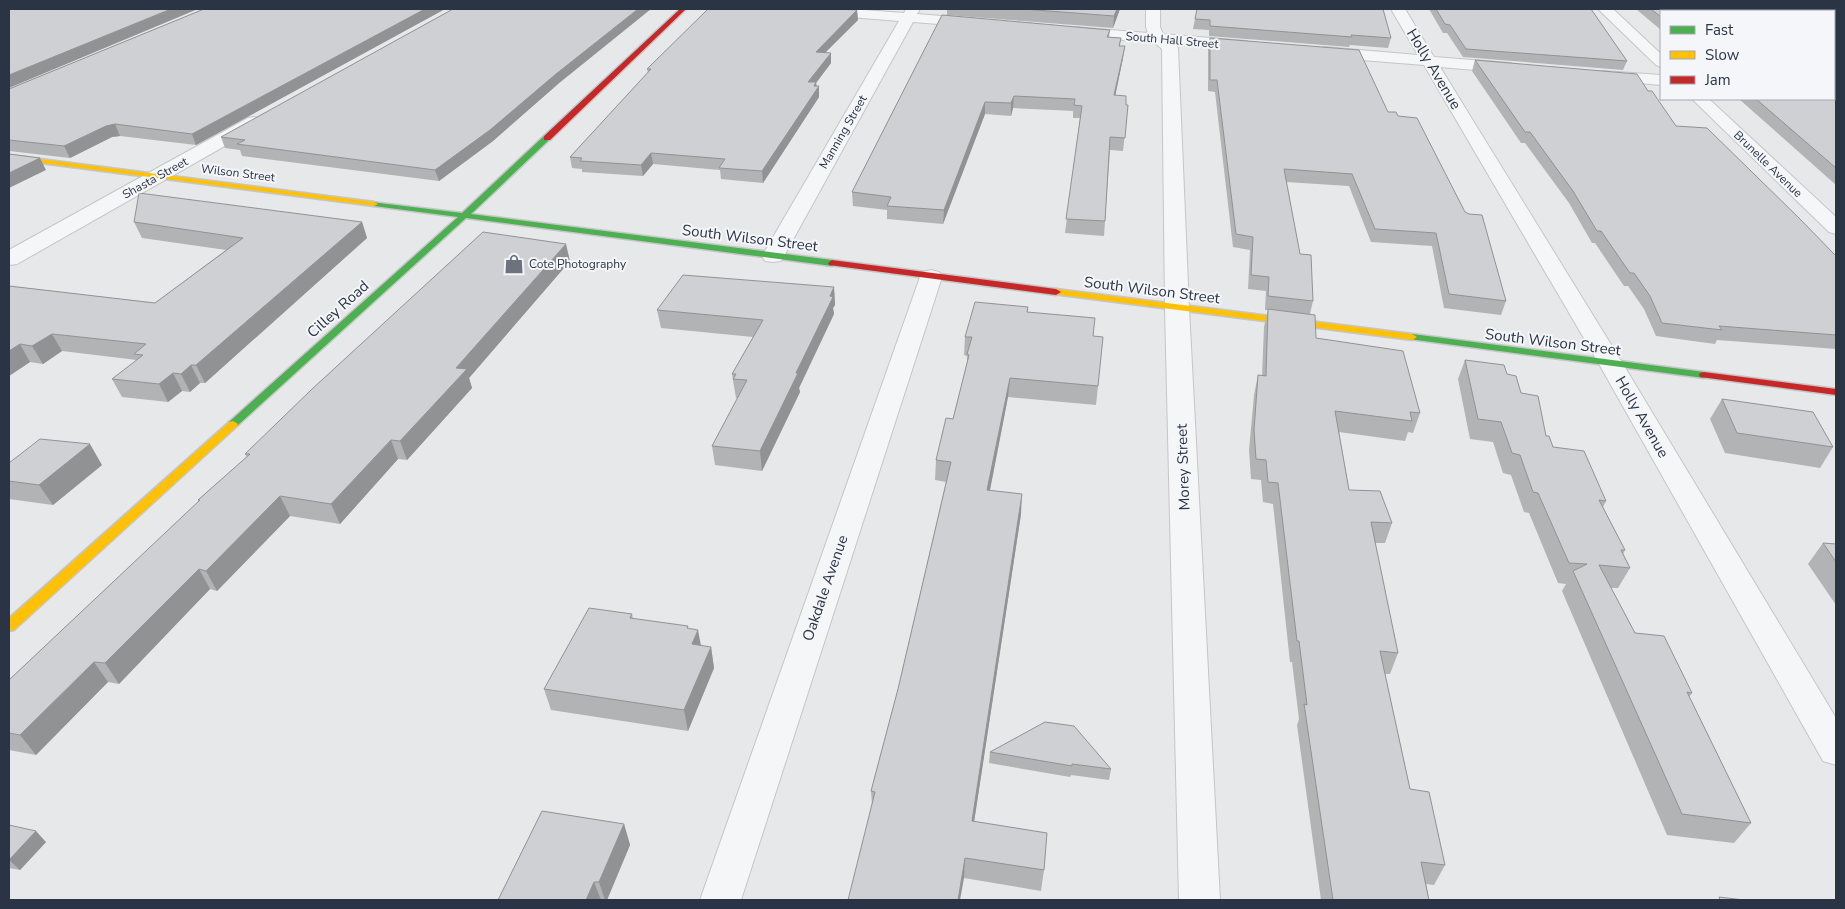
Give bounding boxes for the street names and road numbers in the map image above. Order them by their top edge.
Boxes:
street label: Holly Avenue [1402,25,1466,113]
street label: South Hall Street [1125,28,1220,52]
street label: Manning Street [815,91,871,172]
street label: Brunelle Avenue [1730,127,1806,201]
street label: Shasta Street [119,153,191,203]
street label: Wilson Street [200,161,277,186]
street label: South Wilson Street [681,220,820,256]
street label: South Wilson Street [1083,272,1222,308]
street label: Cilley Road [303,276,373,342]
street label: South Wilson Street [1484,324,1623,360]
street label: Holly Avenue [1611,373,1673,461]
street label: Morey Street [1171,423,1195,511]
street label: Oakdale Avenue [798,532,852,644]

